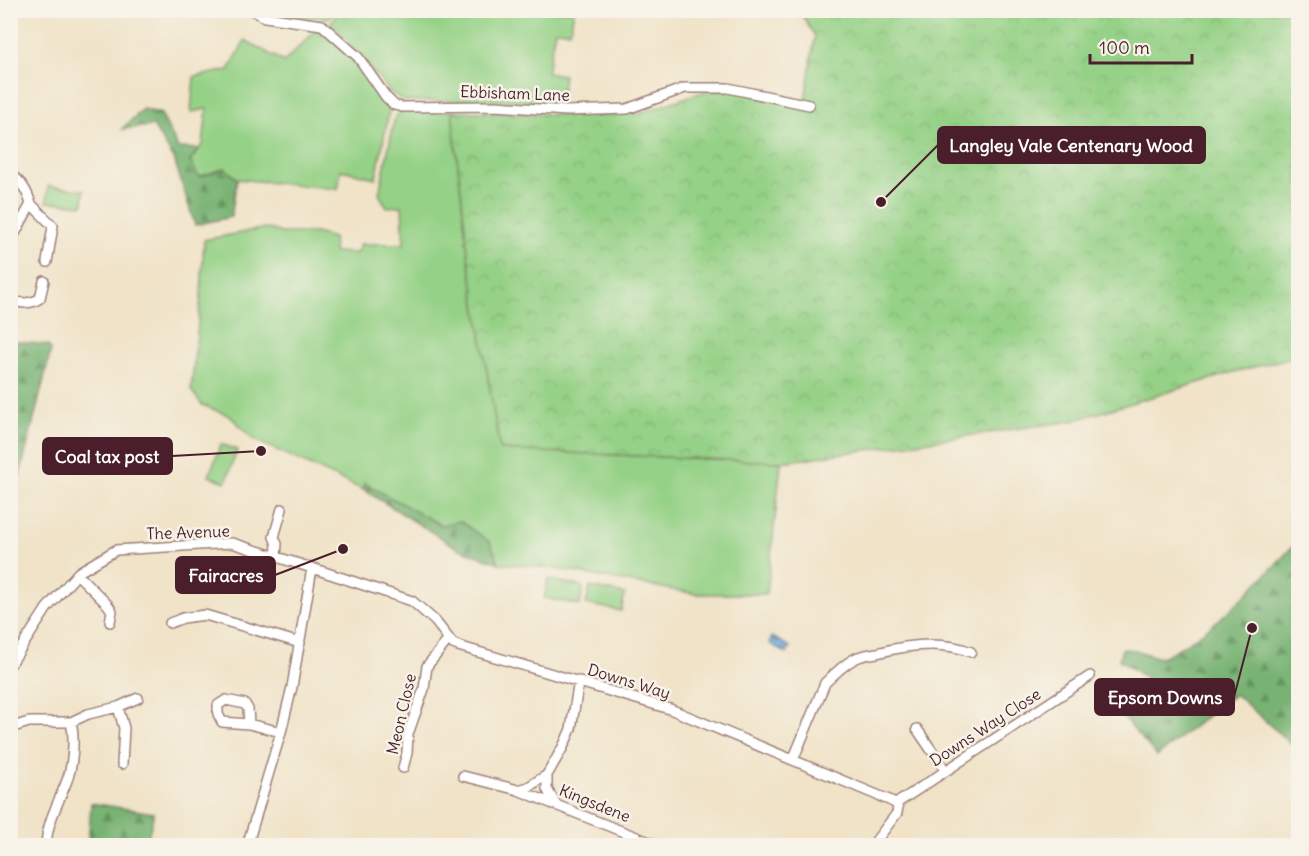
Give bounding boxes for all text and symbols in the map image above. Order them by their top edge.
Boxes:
scale bar [1090,27,1192,65]
text: 100 m [1099,36,1150,59]
street label: Ebbisham Lane [460,81,570,105]
callout: Langley Vale Centenary Wood [938,127,1205,163]
text: Langley Vale Centenary Wood [949,134,1193,157]
callout: Coal tax post [43,438,172,474]
text: Coal tax post [55,445,160,468]
street label: The Avenue [146,521,230,543]
callout: Fairacres [176,557,275,593]
text: Fairacres [189,564,263,587]
street label: Downs Way [585,659,673,703]
street label: Meon Close [382,672,420,756]
callout: Epsom Downs [1095,679,1234,715]
street label: Downs Way Close [926,684,1044,770]
text: Epsom Downs [1108,686,1222,709]
street label: Kingsdene [557,780,633,826]

